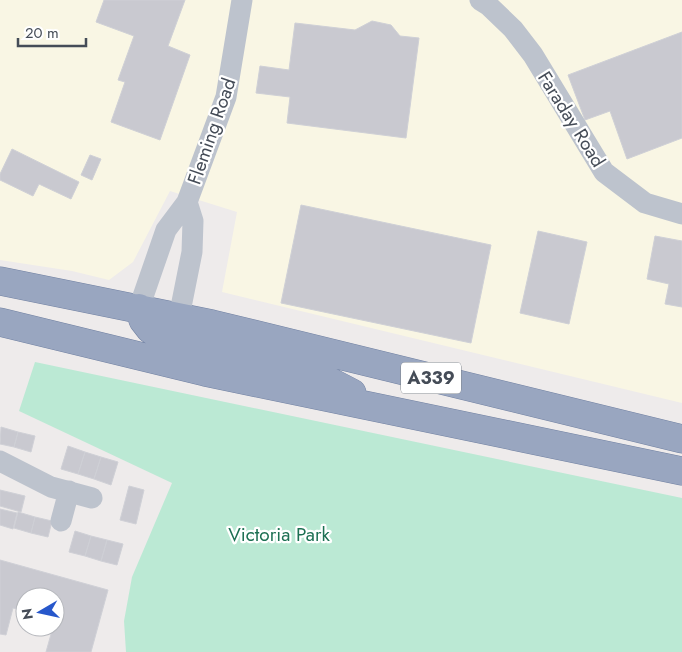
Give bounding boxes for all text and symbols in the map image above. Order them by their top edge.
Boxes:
scale bar [18,15,85,47]
text: 20 m [25,22,59,44]
street label: Faraday Road [531,66,612,172]
street label: Fleming Road [181,74,242,188]
road number: A339 [401,362,461,393]
park label: Victoria Park [228,521,330,548]
north arrow [15,587,65,637]
text: N [16,607,38,621]

